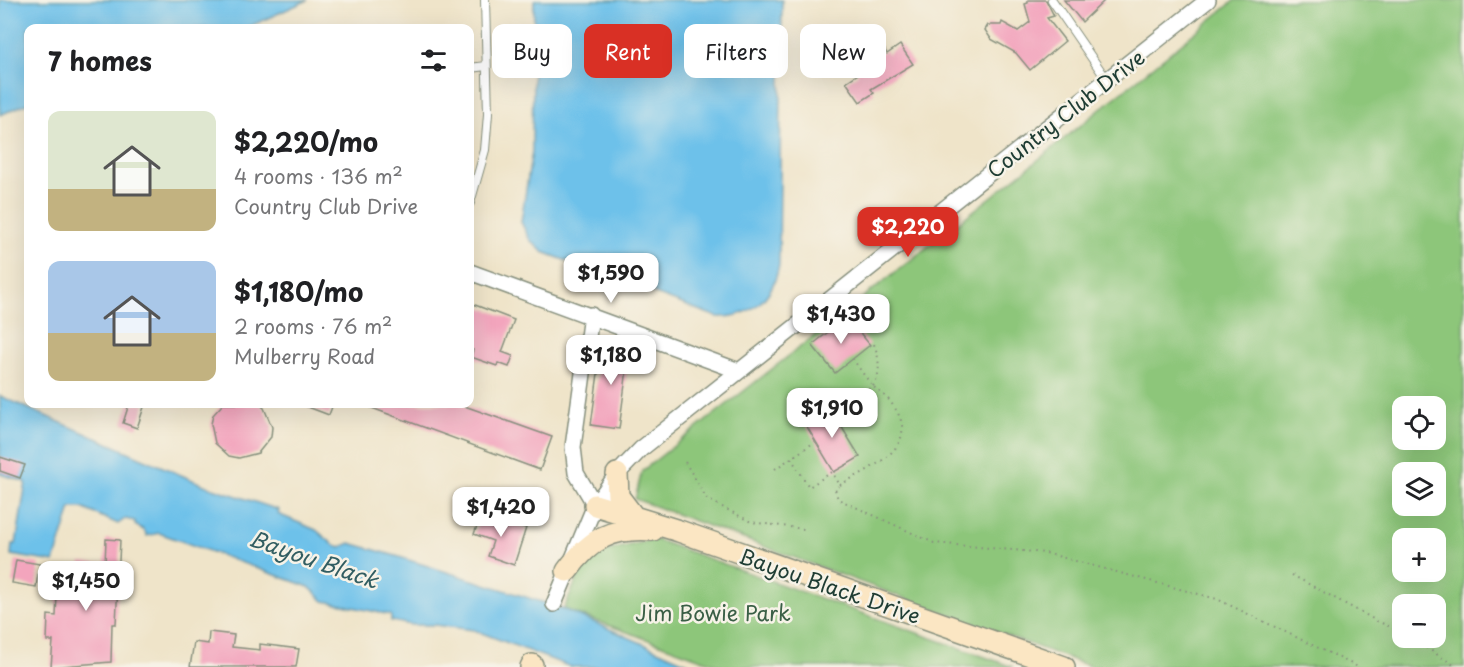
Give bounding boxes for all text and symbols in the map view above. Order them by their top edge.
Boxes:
chip: Buy [492,24,572,78]
chip: Rent [584,24,672,78]
chip: Filters [684,24,788,78]
chip: New [800,24,886,78]
text: 7 homes [48,41,152,80]
street label: Country Club Drive [979,41,1151,185]
icon: filters [417,44,450,77]
text: $2,220/mo [234,122,378,161]
icon: home [96,135,168,207]
text: 4 rooms · 136 m² [234,161,403,191]
text: Country Club Drive [234,191,418,221]
pin: $2,220 [859,207,957,258]
text: $2,220 [871,211,945,241]
pin: $1,590 [562,253,660,304]
text: $1,590 [578,257,644,287]
text: $1,180/mo [234,272,363,311]
icon: home [96,285,168,357]
pin: $1,430 [792,294,890,345]
text: $1,430 [807,298,875,328]
text: 2 rooms · 76 m² [234,311,392,341]
pin: $1,180 [562,335,660,386]
text: $1,180 [580,339,642,369]
text: Mulberry Road [234,341,375,371]
pin: $1,910 [783,388,881,439]
text: $1,910 [801,392,863,422]
map controls [1392,396,1446,648]
button: locate [1392,396,1446,450]
button: layers [1392,462,1446,516]
pin: $1,420 [452,487,550,538]
text: $1,420 [466,491,536,521]
water label: Bayou Black [245,520,385,596]
button: + [1392,528,1446,582]
street label: Bayou Black Drive [735,539,925,631]
pin: $1,450 [37,561,135,612]
text: $1,450 [52,565,120,595]
button: − [1392,594,1446,648]
park label: Jim Bowie Park [635,596,791,628]

